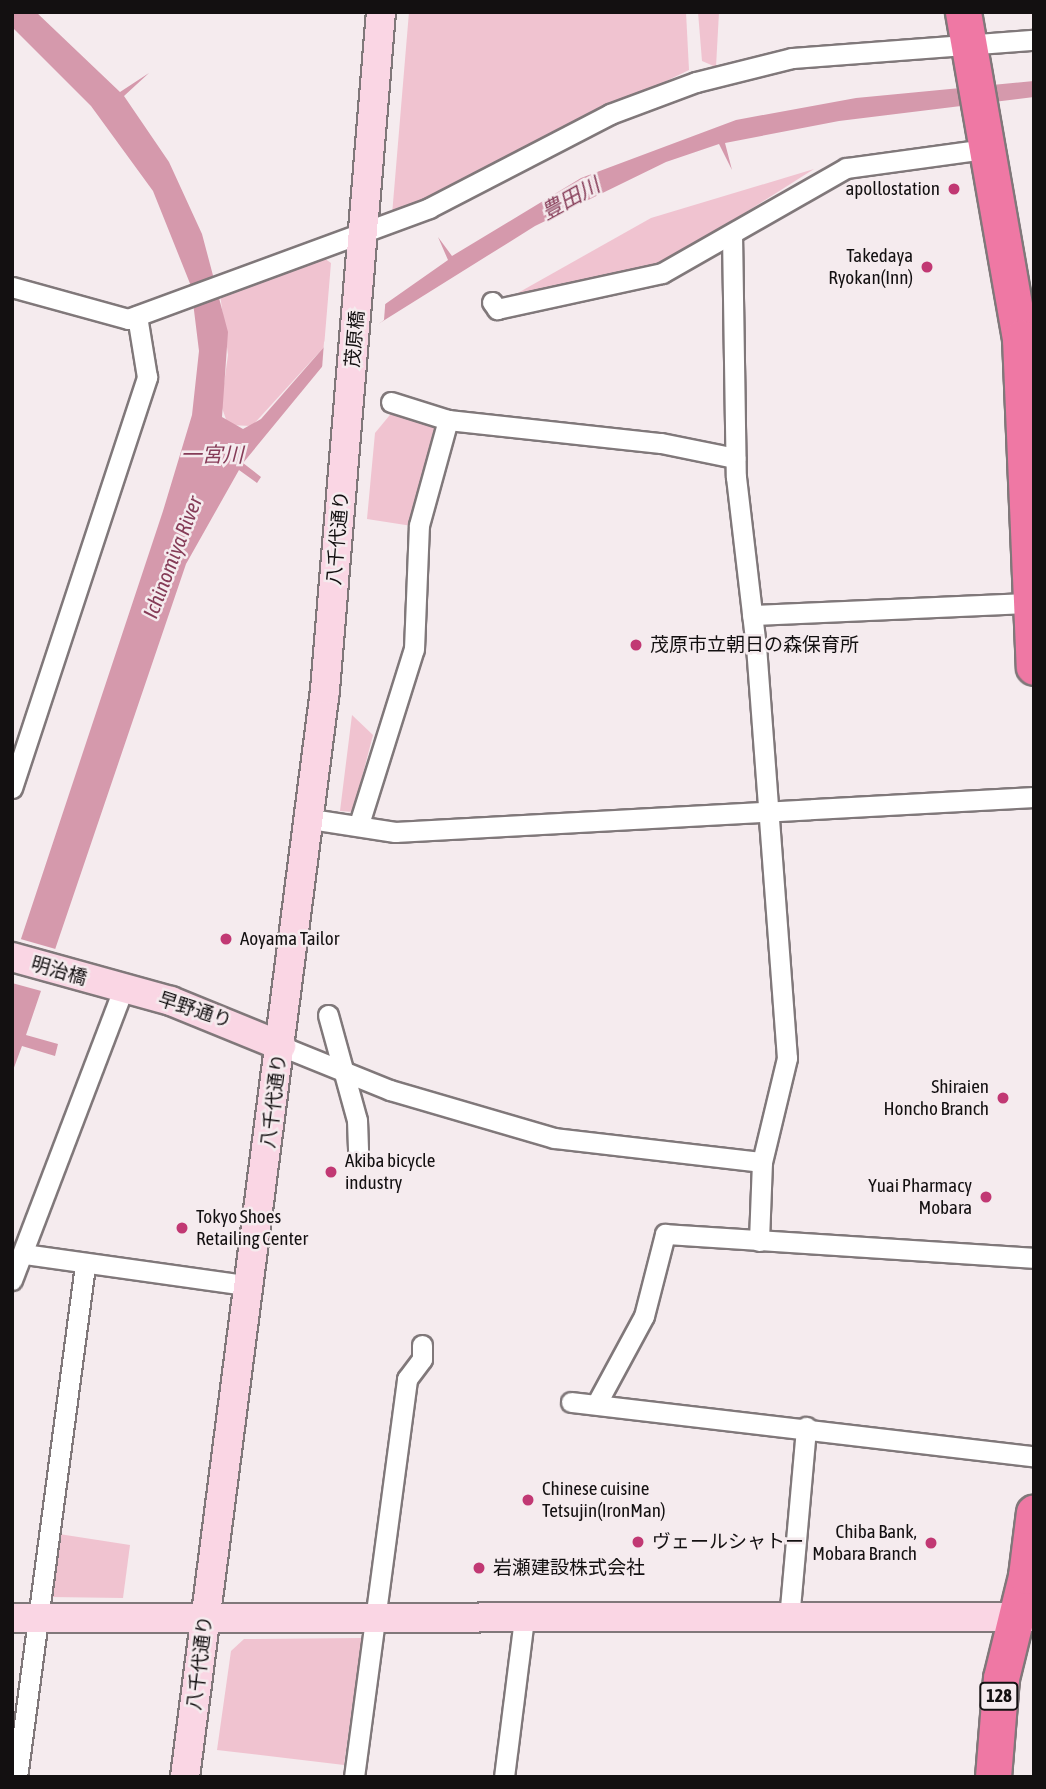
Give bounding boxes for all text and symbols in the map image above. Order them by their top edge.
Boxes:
water label: 豊田川 [536,172,604,224]
place label: apollostation [845,178,940,200]
marker: apollostation [946,181,962,197]
place label: Takedaya Ryokan(Inn) [828,245,913,289]
marker: Takedaya Ryokan(Inn) [919,259,935,275]
street label: 茂原橋 [341,310,369,368]
water label: 一宮川 [181,441,243,467]
street label: 八千代通り [323,490,353,586]
water label: Ichinomiya River [137,492,207,622]
place label: 茂原市立朝日の森保育所 [650,634,859,656]
marker: 茂原市立朝日の森保育所 [628,637,644,653]
place label: Aoyama Tailor [240,928,339,950]
marker: Aoyama Tailor [218,931,234,947]
street label: 明治橋 [28,952,90,990]
street label: 早野通り [155,987,235,1033]
street label: 八千代通り [257,1052,291,1150]
place label: Shiraien Honcho Branch [884,1076,989,1120]
marker: Shiraien Honcho Branch [995,1090,1011,1106]
place label: Akiba bicycle industry [345,1150,435,1194]
marker: Akiba bicycle industry [323,1164,339,1180]
place label: Yuai Pharmacy Mobara [868,1175,972,1219]
marker: Yuai Pharmacy Mobara [978,1189,994,1205]
place label: Tokyo Shoes Retailing Center [196,1206,308,1250]
marker: Tokyo Shoes Retailing Center [174,1220,190,1236]
place label: Chinese cuisine Tetsujin(IronMan) [542,1478,666,1522]
marker: Chinese cuisine Tetsujin(IronMan) [520,1492,536,1508]
place label: Chiba Bank, Mobara Branch [812,1521,917,1565]
place label: ヴェールシャトー [652,1531,804,1553]
marker: ヴェールシャトー [630,1534,646,1550]
marker: Chiba Bank, Mobara Branch [923,1535,939,1551]
place label: 岩瀬建設株式会社 [493,1557,645,1579]
marker: 岩瀬建設株式会社 [471,1560,487,1576]
street label: 八千代通り [183,1614,217,1712]
road number: 128 [978,1681,1020,1710]

